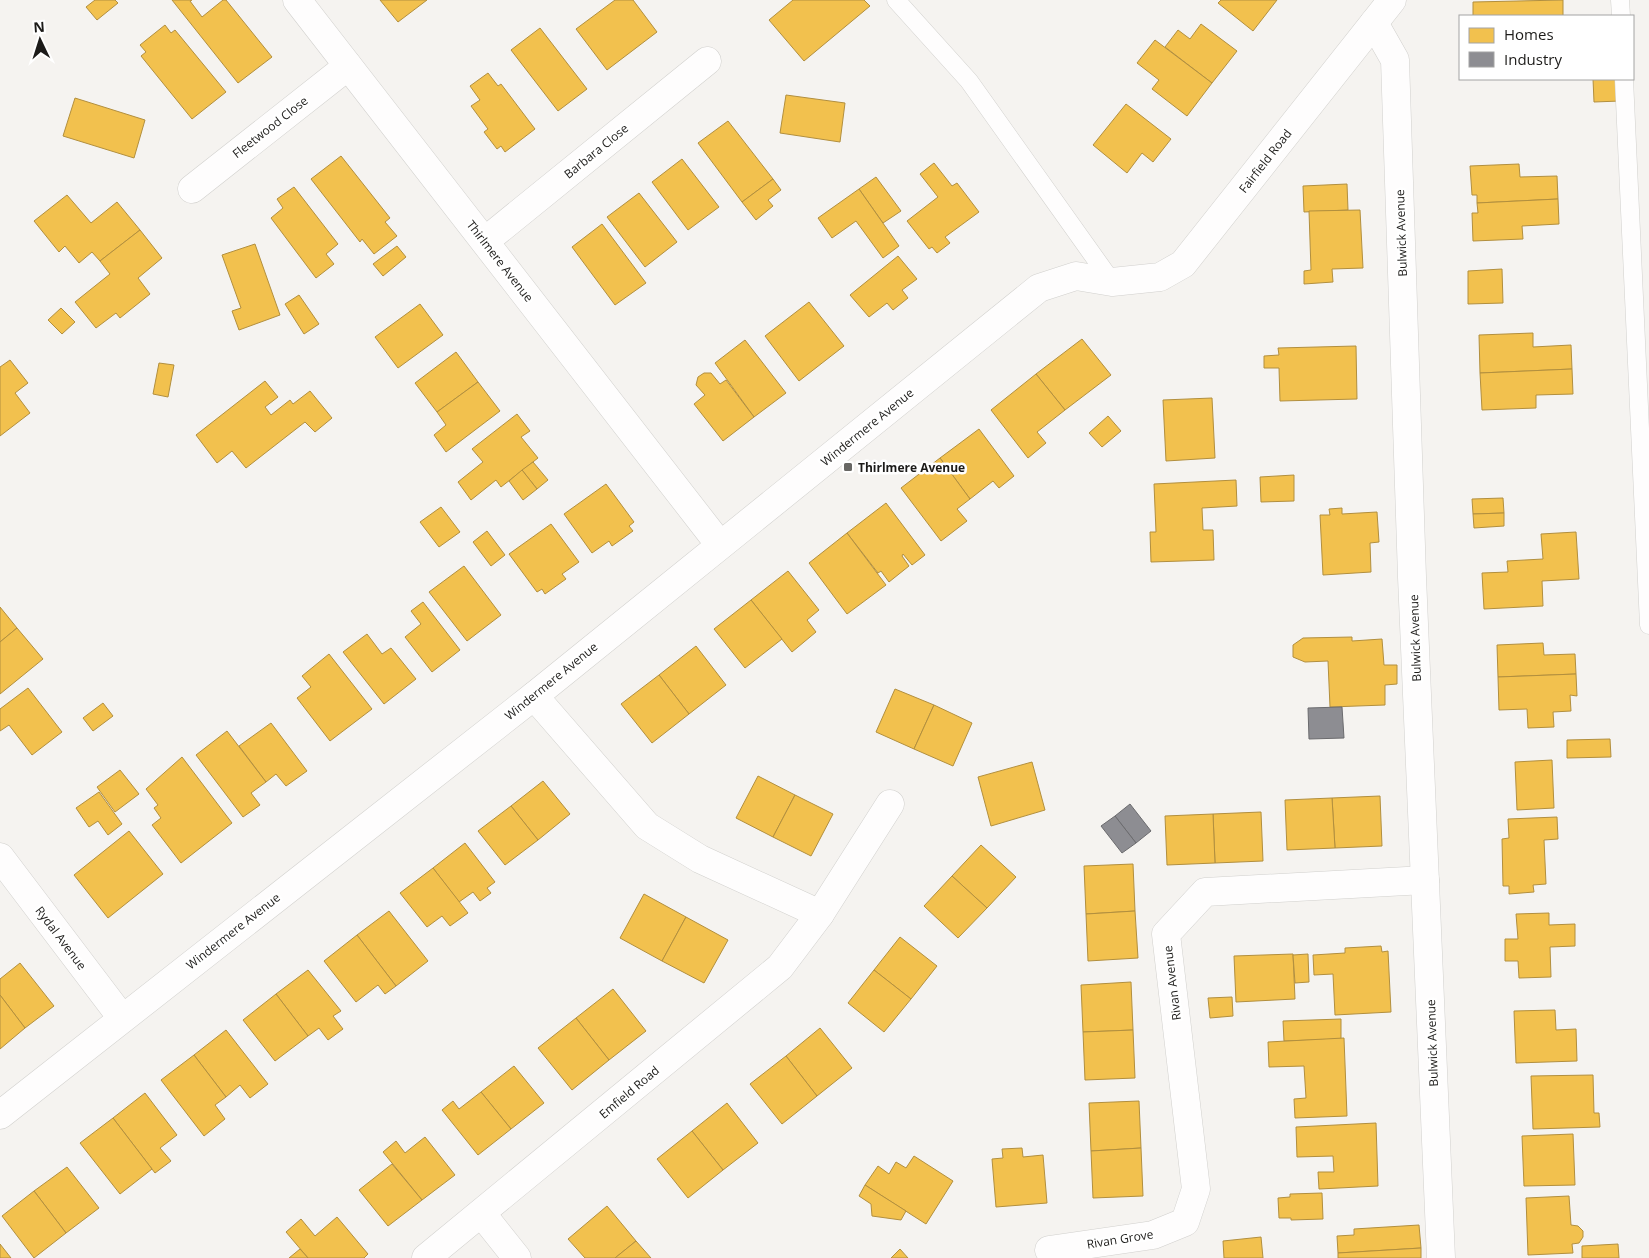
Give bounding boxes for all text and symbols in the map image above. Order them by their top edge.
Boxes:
north arrow [15,15,65,65]
legend [1459,15,1634,80]
text: N [33,17,45,36]
text: Homes [1504,24,1554,44]
text: Industry [1504,49,1562,69]
street label: Fleetwood Close [229,92,311,162]
street label: Barbara Close [560,120,632,182]
street label: Fairfield Road [1235,126,1295,196]
street label: Bulwick Avenue [1391,189,1411,277]
street label: Thirlmere Avenue [463,217,537,306]
street label: Windermere Avenue [817,384,917,470]
place label: Thirlmere Avenue [858,459,965,476]
marker: Thirlmere Avenue [842,461,854,473]
street label: Bulwick Avenue [1405,594,1425,682]
street label: Windermere Avenue [501,638,601,724]
street label: Windermere Avenue [183,889,284,973]
street label: Rydal Avenue [32,903,91,973]
street label: Rivan Avenue [1159,944,1185,1021]
street label: Bulwick Avenue [1422,999,1442,1087]
street label: Emfield Road [595,1062,663,1122]
street label: Rivan Grove [1086,1225,1155,1253]

